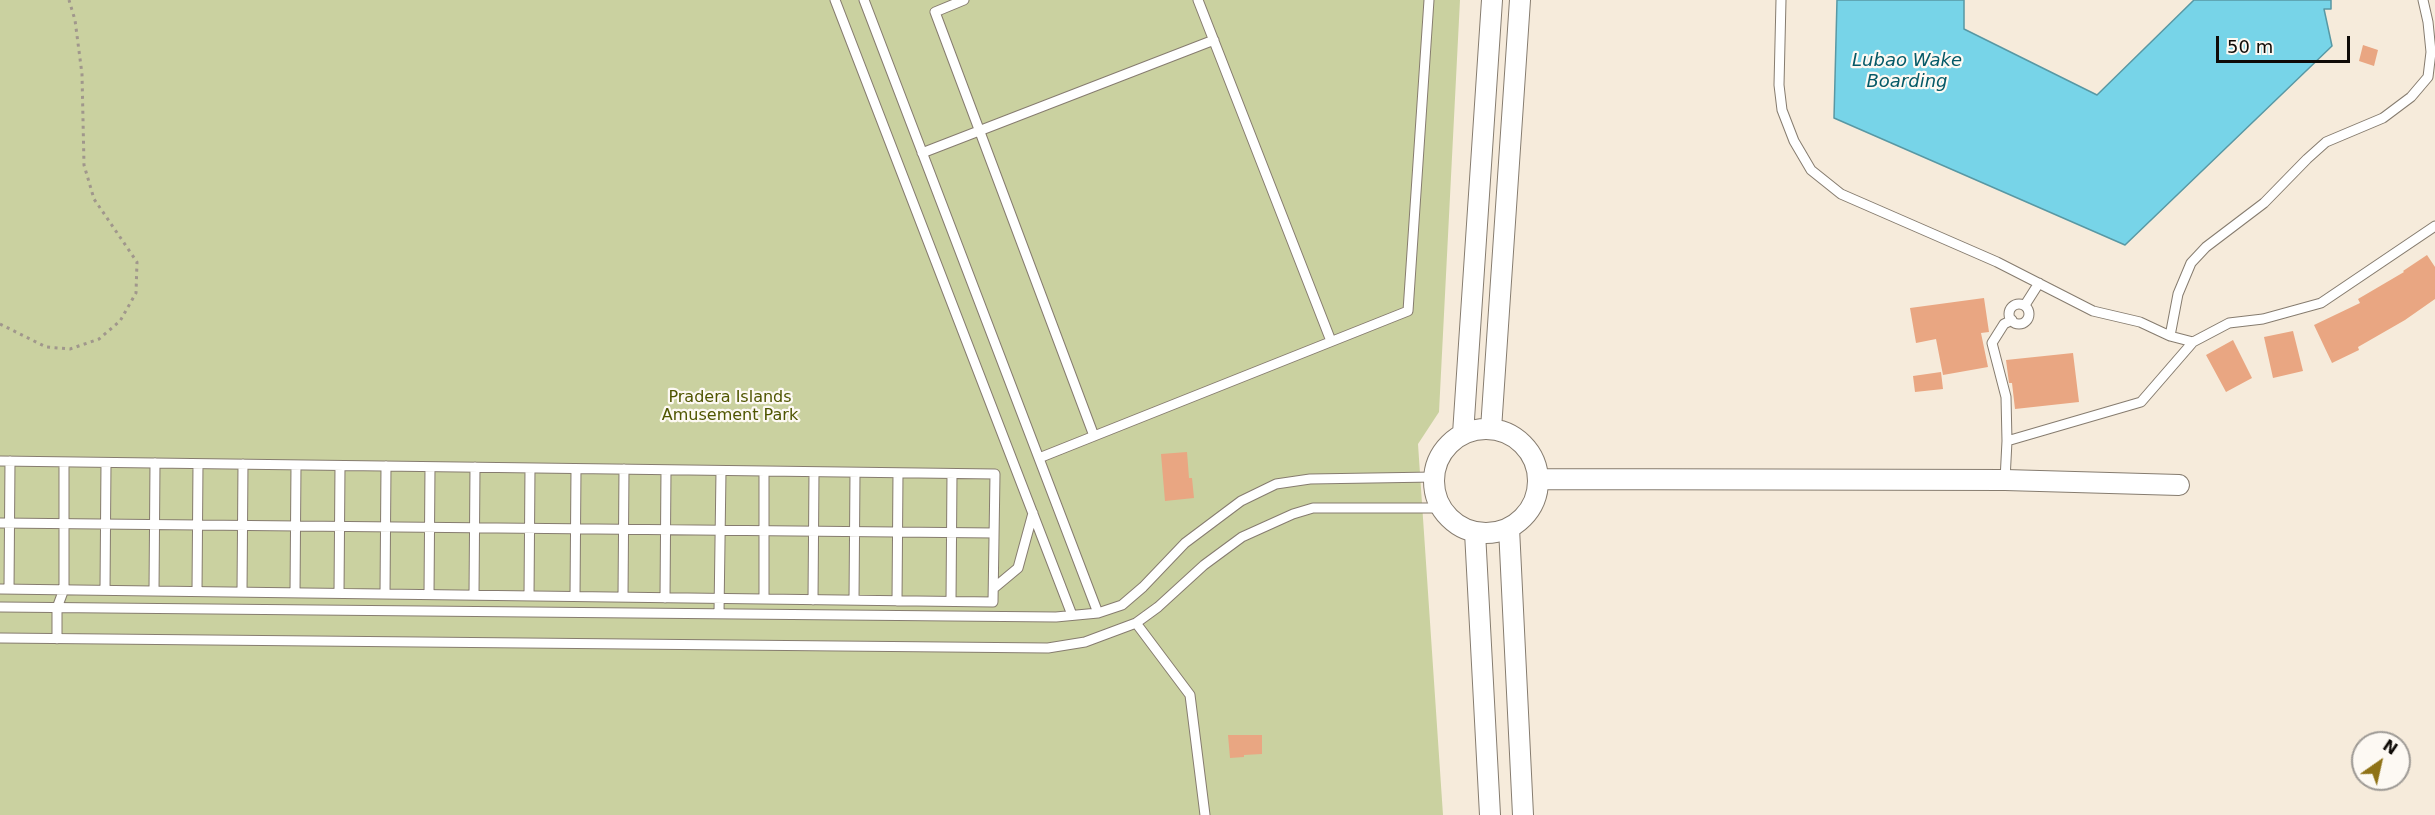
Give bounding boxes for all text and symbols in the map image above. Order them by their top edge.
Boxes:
scale bar [2219,24,2352,62]
text: 50 m [2227,36,2273,57]
water label: Lubao Wake Boarding [1852,50,1962,92]
park label: Pradera Islands Amusement Park [662,388,798,426]
north arrow [2351,731,2411,791]
text: N [2379,736,2401,759]

